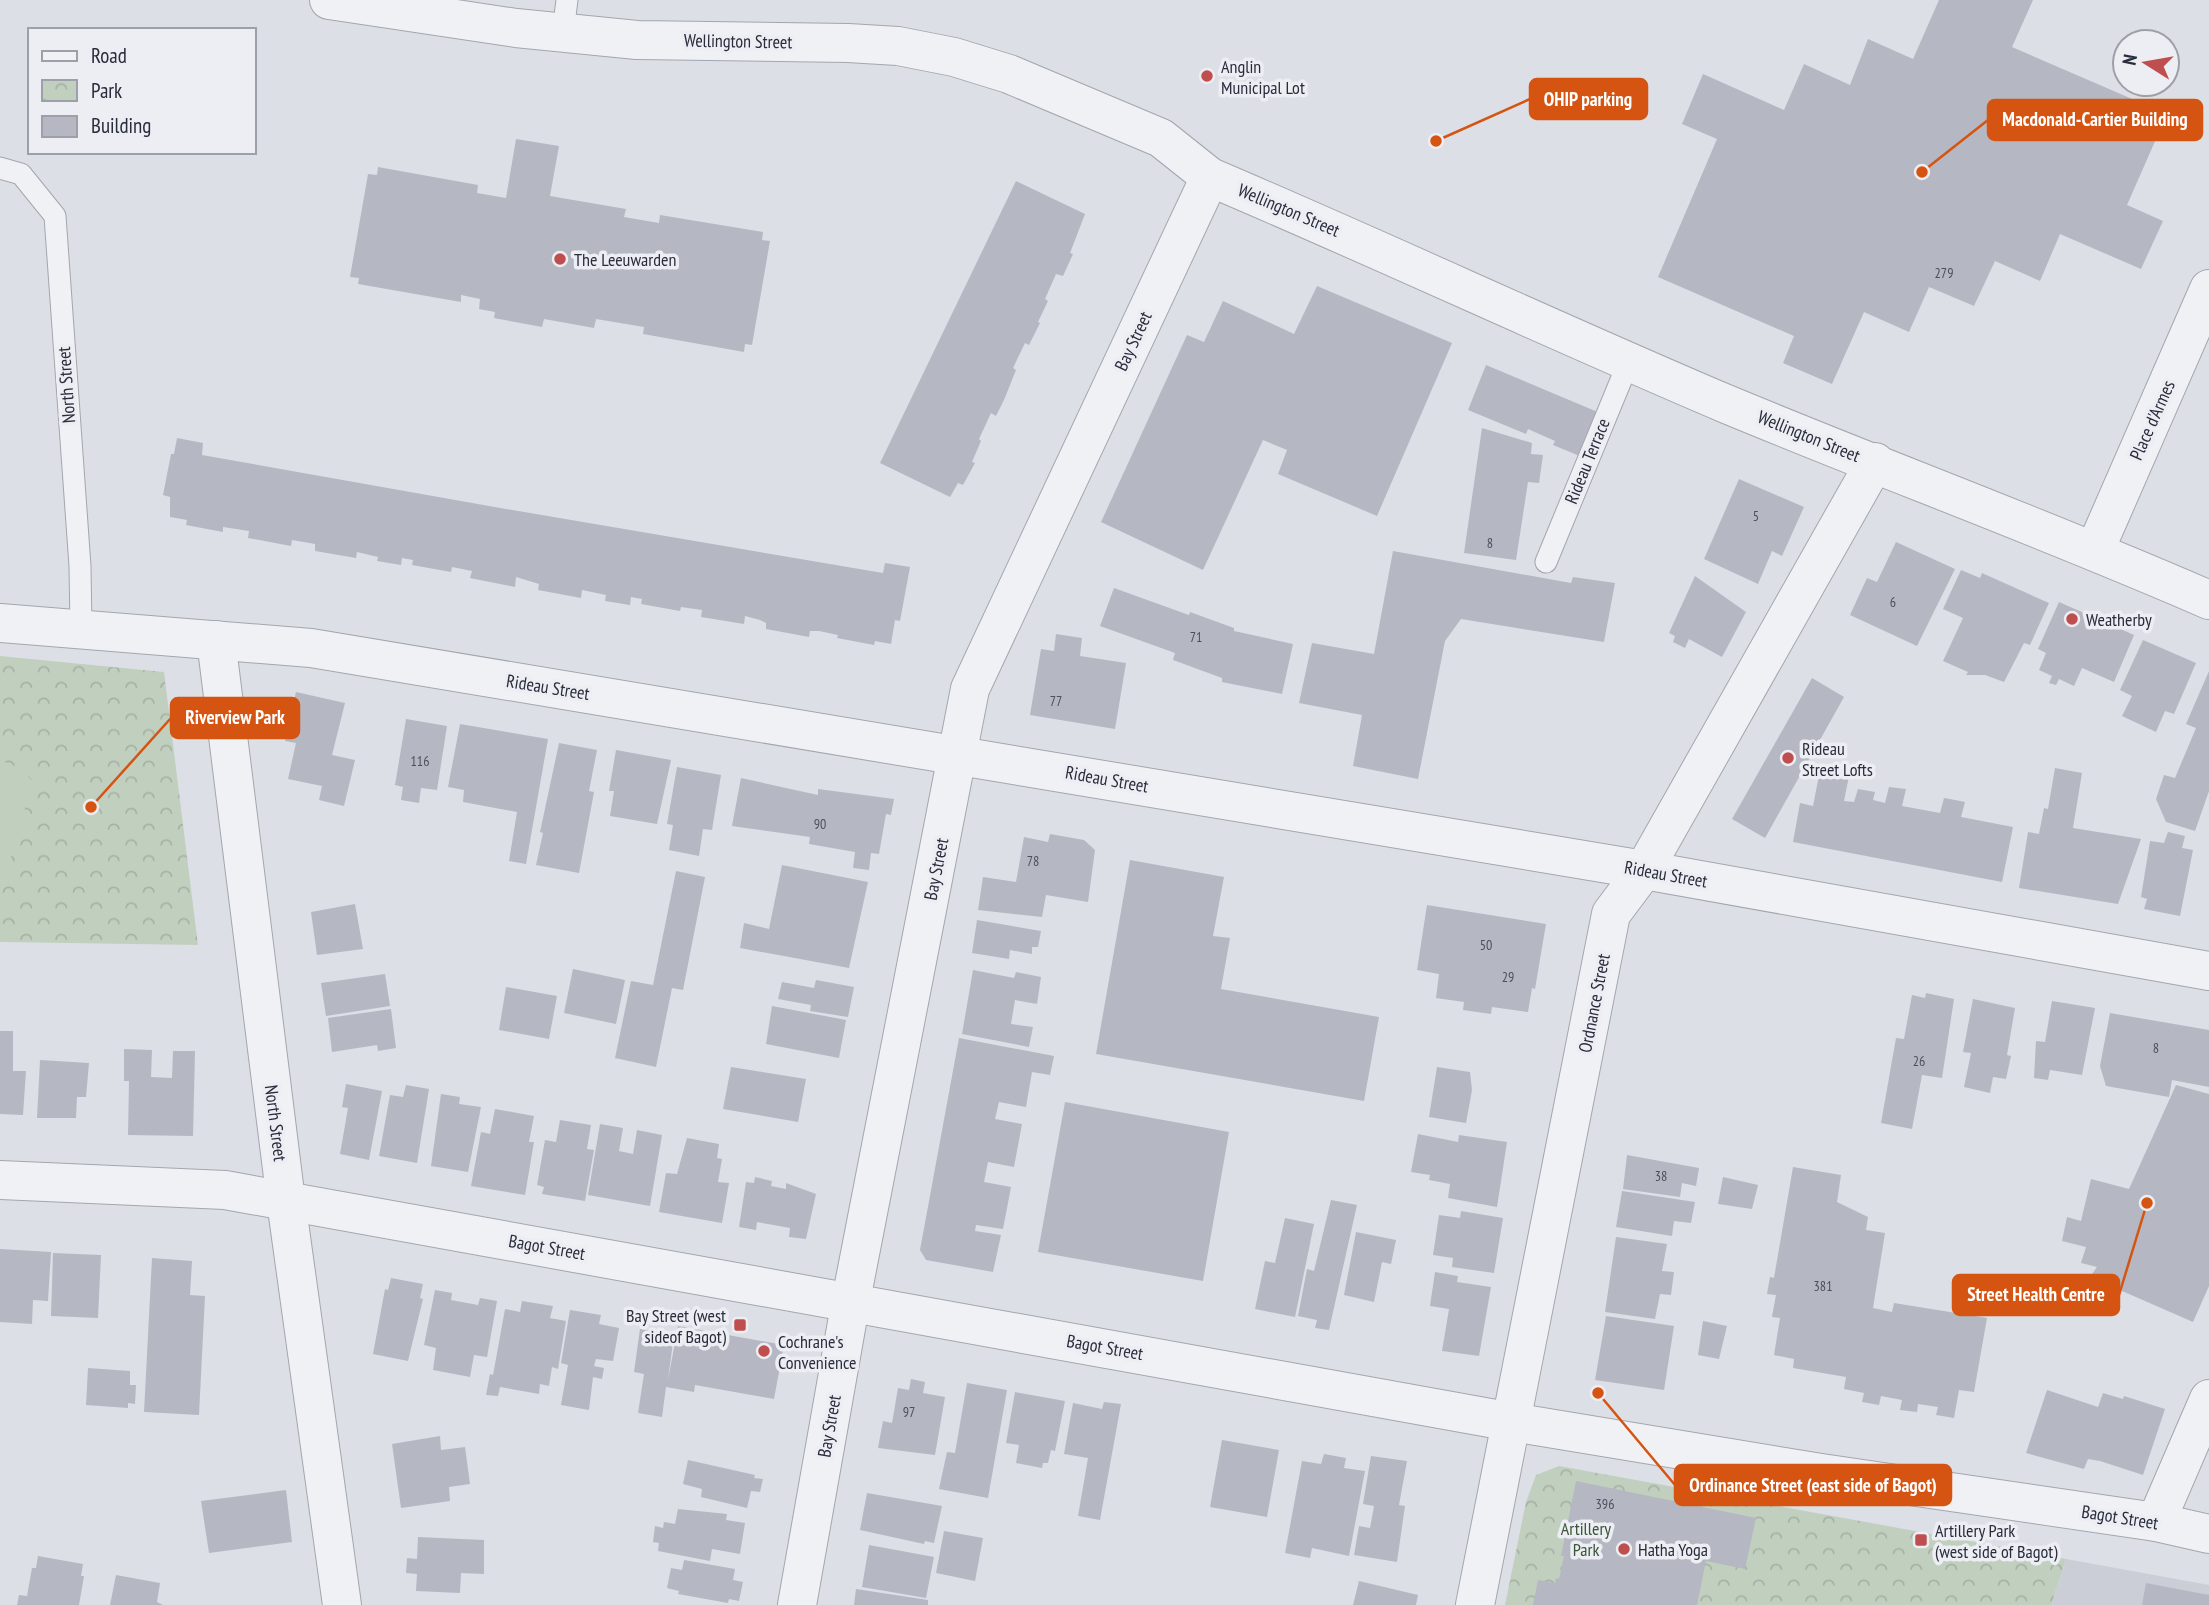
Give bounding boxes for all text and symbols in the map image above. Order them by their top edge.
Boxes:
legend [28,28,256,154]
north arrow [2111,28,2181,98]
street label: Wellington Street [684,29,792,53]
text: Road [91,42,127,69]
text: N [2117,52,2142,67]
place label: Anglin Municipal Lot [1221,55,1305,99]
marker: Anglin Municipal Lot [1199,68,1215,84]
text: Park [91,77,122,104]
callout: OHIP parking [1530,79,1647,119]
text: OHIP parking [1544,87,1632,111]
callout: Macdonald-Cartier Building [1988,100,2202,140]
text: Macdonald-Cartier Building [2002,107,2188,131]
text: Building [91,112,151,139]
street label: Wellington Street [1235,178,1343,242]
place label: The Leeuwarden [574,248,676,271]
marker: The Leeuwarden [552,251,568,267]
house number: 279 [1935,264,1953,282]
street label: Bay Street [1109,308,1157,374]
street label: North Street [52,346,80,424]
street label: Place d'Armes [2124,377,2180,463]
street label: Wellington Street [1754,405,1864,467]
street label: Rideau Terrace [1559,415,1615,507]
house number: 5 [1753,507,1759,525]
house number: 8 [1487,534,1493,552]
house number: 6 [1890,593,1896,611]
place label: Weatherby [2086,608,2152,631]
marker: Weatherby [2064,611,2080,627]
house number: 71 [1190,628,1202,646]
street label: Rideau Street [505,669,591,705]
house number: 77 [1050,692,1062,710]
callout: Riverview Park [171,698,299,738]
text: Riverview Park [185,705,285,729]
place label: Rideau Street Lofts [1802,737,1873,781]
marker: Rideau Street Lofts [1780,750,1796,766]
house number: 116 [411,752,429,770]
street label: Rideau Street [1064,760,1150,798]
house number: 90 [814,815,826,833]
street label: Bay Street [919,836,953,902]
house number: 78 [1027,852,1039,870]
street label: Rideau Street [1623,855,1709,893]
house number: 50 [1480,936,1492,954]
street label: Ordnance Street [1573,952,1615,1054]
house number: 29 [1502,968,1514,986]
house number: 8 [2153,1039,2159,1057]
house number: 26 [1913,1052,1925,1070]
street label: North Street [260,1083,292,1163]
house number: 38 [1655,1167,1667,1185]
street label: Bagot Street [507,1229,587,1265]
callout: Street Health Centre [1953,1275,2119,1315]
house number: 381 [1814,1277,1832,1295]
text: Street Health Centre [1967,1282,2105,1306]
place label: Bay Street (west sideof Bagot) [626,1304,727,1348]
marker: Bay Street (west sideof Bagot) [732,1317,748,1333]
street label: Bagot Street [1065,1329,1145,1365]
place label: Cochrane's Convenience [778,1330,857,1374]
marker: Cochrane's Convenience [756,1343,772,1359]
street label: Bay Street [812,1393,846,1459]
house number: 97 [903,1403,915,1421]
callout: Ordinance Street (east side of Bagot) [1675,1465,1951,1505]
text: Ordinance Street (east side of Bagot) [1689,1473,1937,1497]
house number: 396 [1596,1495,1614,1513]
street label: Bagot Street [2080,1500,2160,1534]
park label: Artillery Park [1561,1517,1611,1561]
place label: Artillery Park (west side of Bagot) [1935,1519,2058,1563]
marker: Artillery Park (west side of Bagot) [1913,1532,1929,1548]
place label: Hatha Yoga [1638,1538,1708,1561]
marker: Hatha Yoga [1616,1541,1632,1557]

